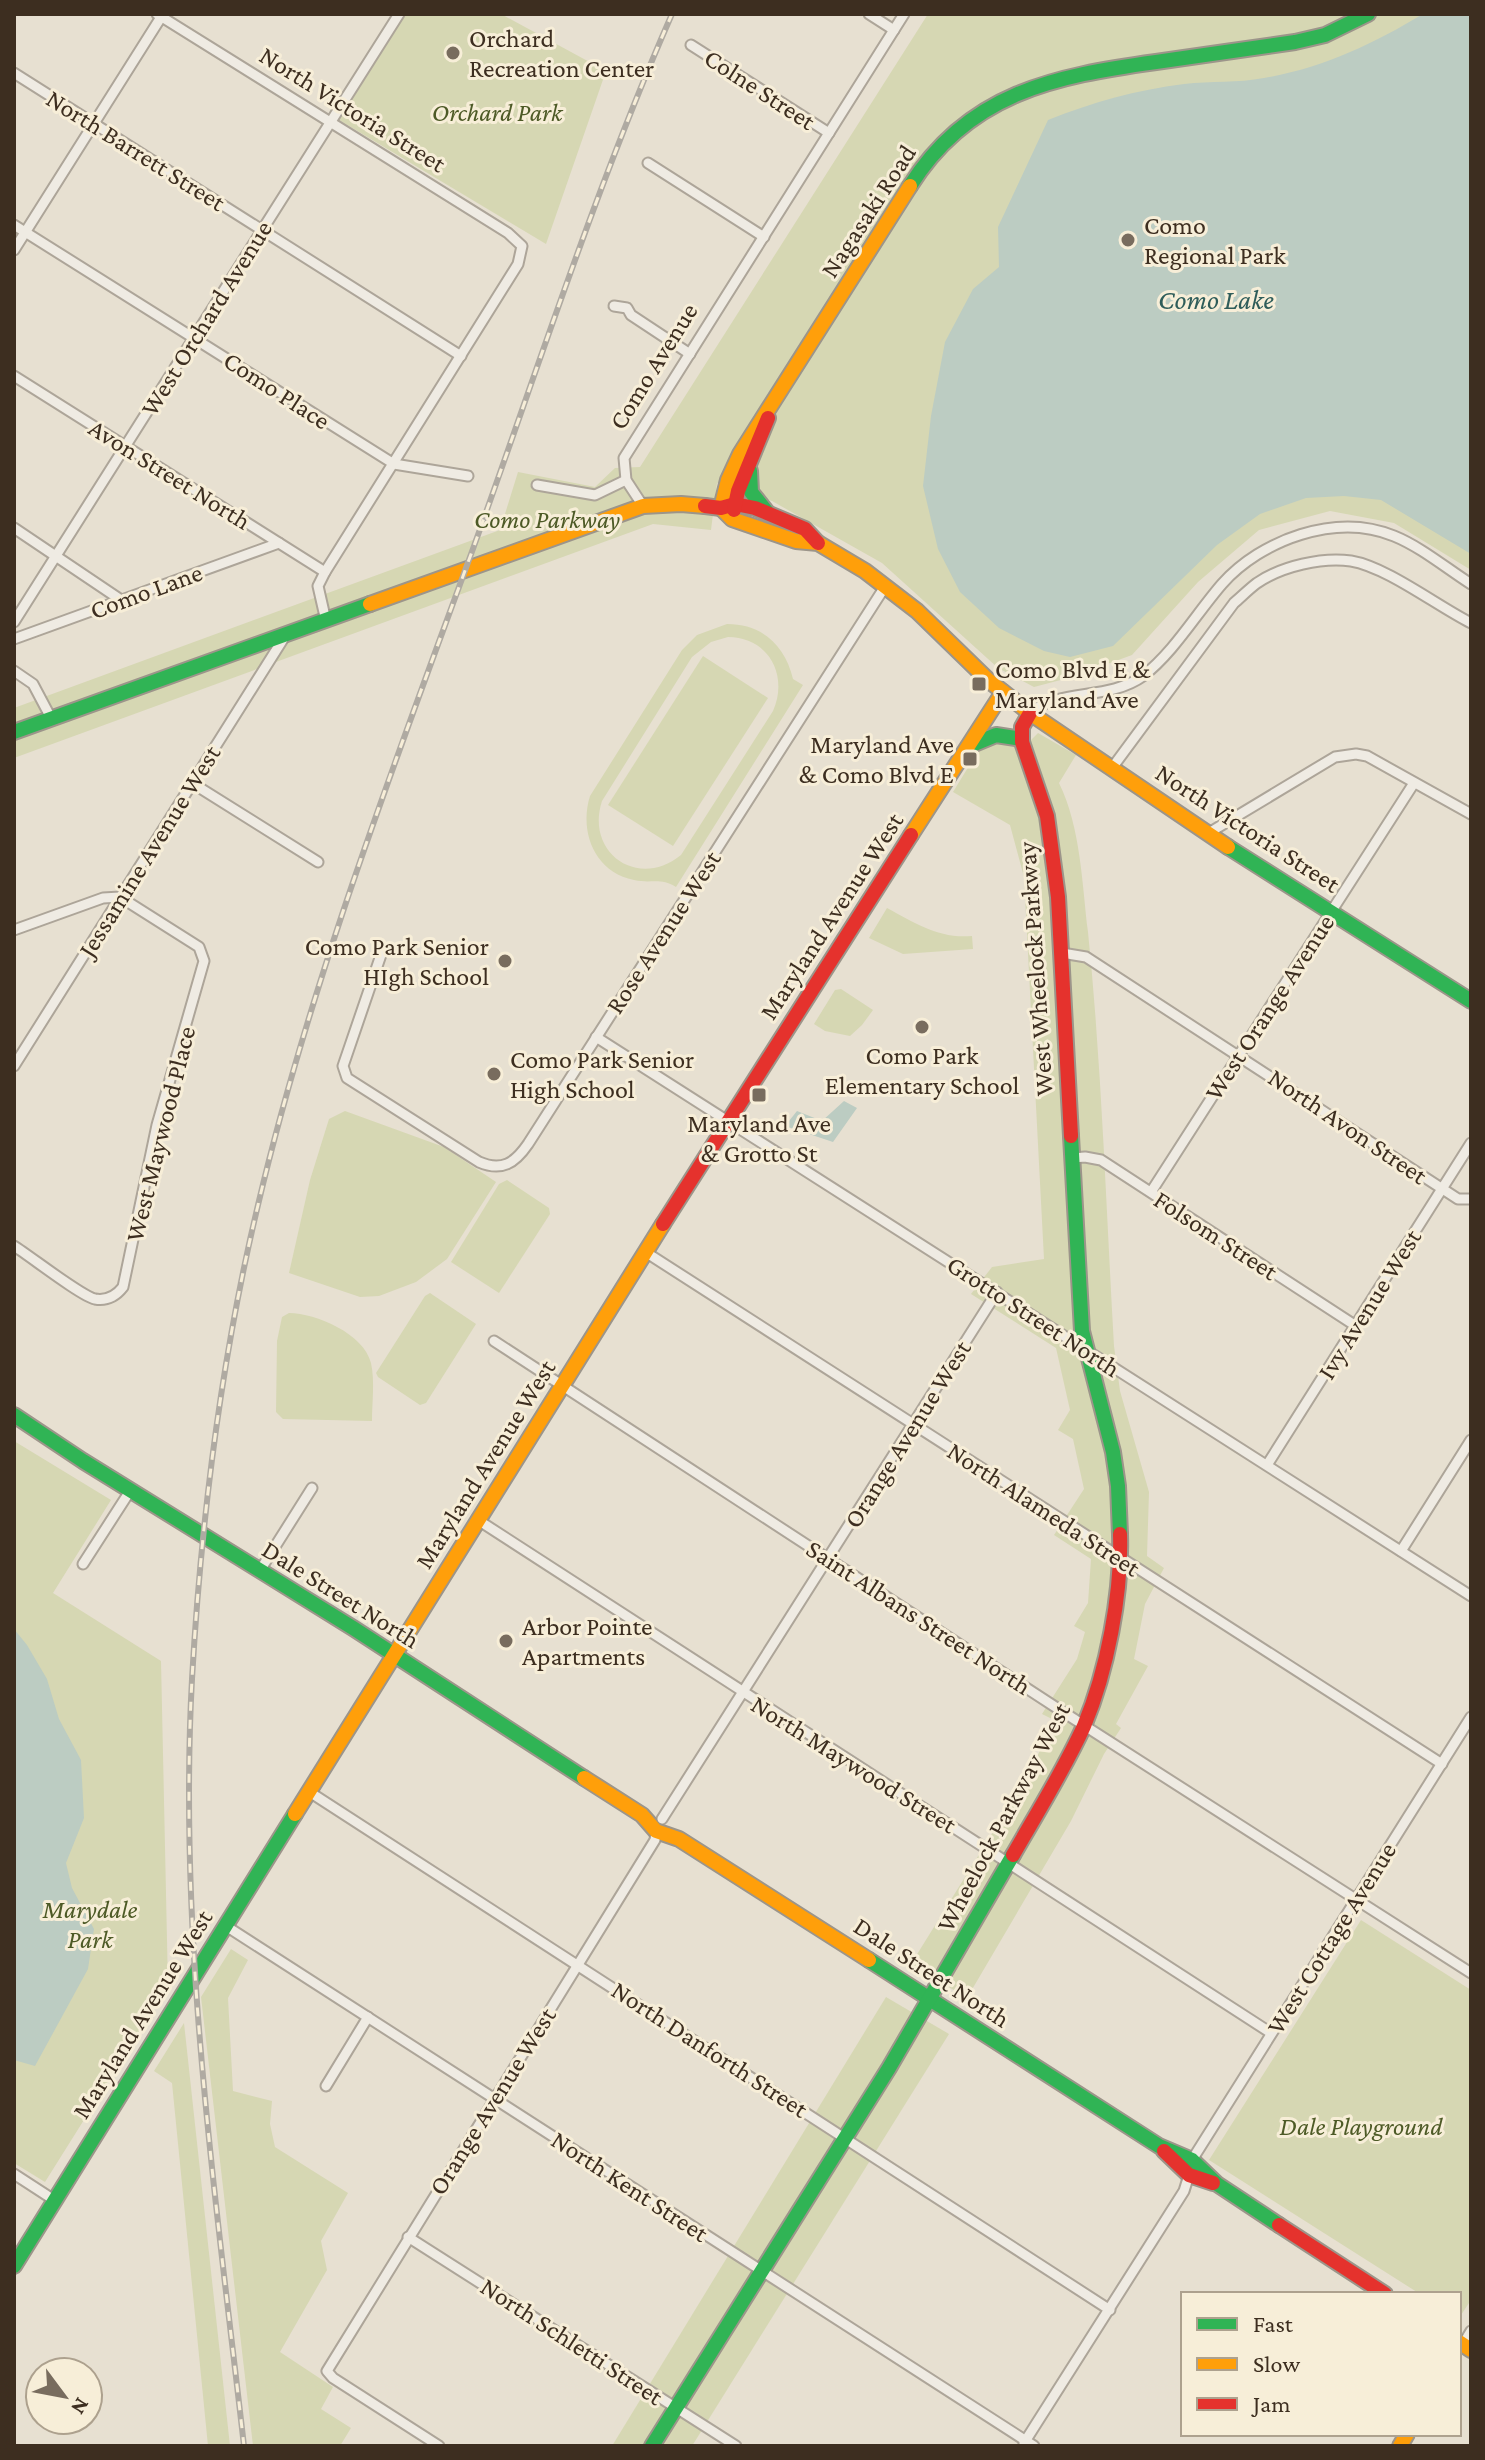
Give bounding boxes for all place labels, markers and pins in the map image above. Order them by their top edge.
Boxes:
place label: Orchard Recreation Center [469,24,654,83]
marker: Orchard Recreation Center [444,44,462,62]
place label: Como Regional Park [1144,211,1286,270]
marker: Como Regional Park [1119,231,1137,249]
place label: Como Blvd E & Maryland Ave [995,655,1151,714]
marker: Como Blvd E & Maryland Ave [970,675,988,693]
place label: Maryland Ave & Como Blvd E [799,730,954,789]
marker: Maryland Ave & Como Blvd E [961,750,979,768]
place label: Como Park Senior HIgh School [305,932,489,991]
marker: Como Park Senior HIgh School [496,952,514,970]
marker: Como Park Elementary School [913,1018,931,1036]
place label: Como Park Elementary School [825,1041,1020,1100]
place label: Como Park Senior High School [510,1045,694,1104]
marker: Como Park Senior High School [485,1065,503,1083]
marker: Maryland Ave & Grotto St [750,1086,768,1104]
place label: Maryland Ave & Grotto St [687,1109,831,1168]
place label: Arbor Pointe Apartments [522,1612,652,1671]
marker: Arbor Pointe Apartments [497,1632,515,1650]

